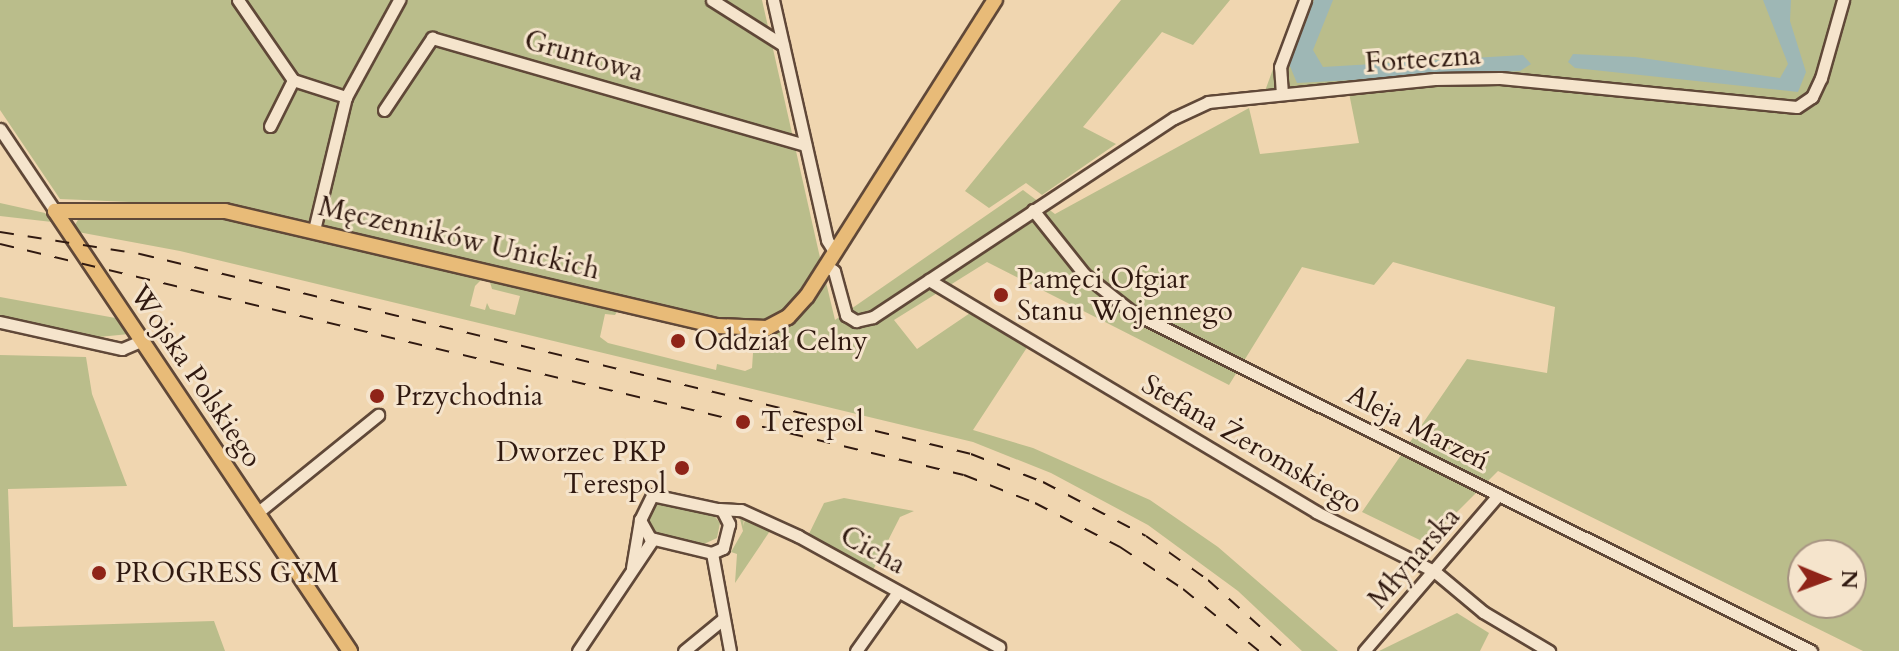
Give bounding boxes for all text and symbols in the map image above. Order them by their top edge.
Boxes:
street label: Gruntowa [521,23,647,89]
street label: Forteczna [1364,38,1482,80]
street label: Męczenników Unickich [315,189,603,287]
place label: Pamęci Ofgiar Stanu Wojennego [1017,262,1233,328]
street label: Wojska Polskiego [123,279,269,473]
marker: Pamęci Ofgiar Stanu Wojennego [992,286,1010,304]
place label: Oddział Celny [694,324,868,358]
marker: Oddział Celny [669,332,687,350]
street label: Stefana Żeromskiego [1136,367,1368,521]
street label: Aleja Marzeń [1341,377,1497,479]
place label: Przychodnia [395,379,543,413]
marker: Przychodnia [366,385,388,407]
place label: Terespol [761,405,864,439]
marker: Terespol [732,411,754,433]
place label: Dworzec PKP Terespol [496,435,666,501]
marker: Dworzec PKP Terespol [673,459,691,477]
street label: Młynarska [1361,500,1467,616]
street label: Cicha [834,518,912,582]
north arrow [1787,539,1867,619]
place label: PROGRESS GYM [115,556,339,590]
marker: PROGRESS GYM [90,564,108,582]
text: N [1834,570,1864,589]

